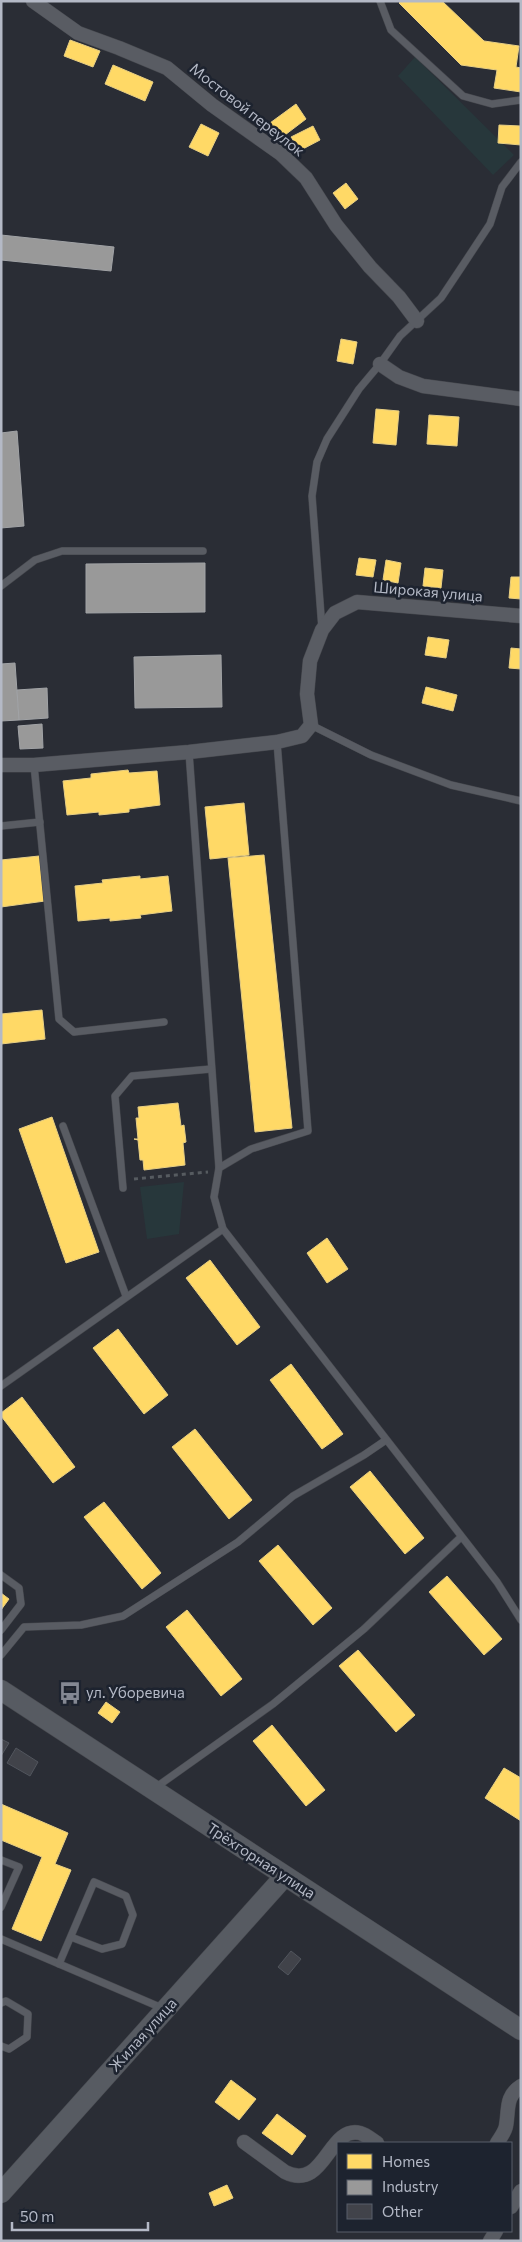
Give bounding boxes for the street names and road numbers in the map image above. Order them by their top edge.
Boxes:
street label: Мостовой переулок [187,59,309,160]
street label: Широкая улица [373,577,483,605]
street label: Трёхгорная улица [204,1818,319,1902]
street label: Жилая улица [105,1994,180,2075]

